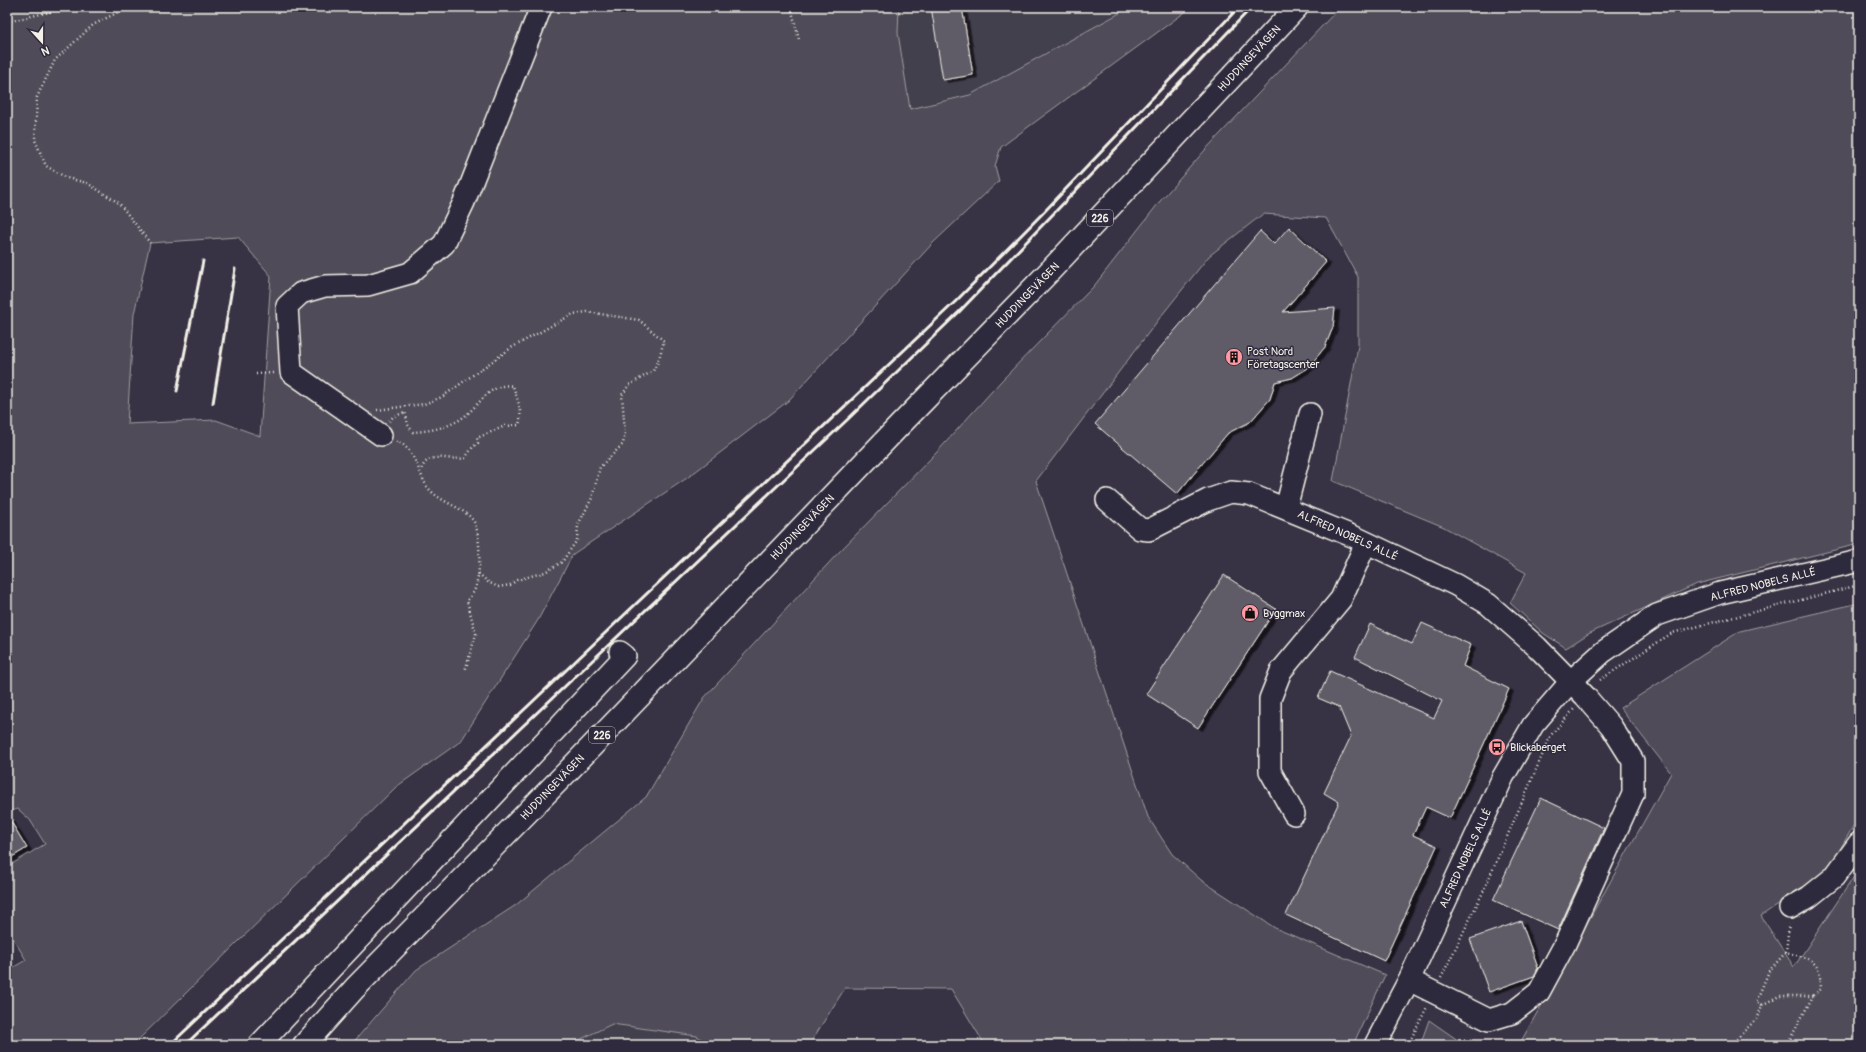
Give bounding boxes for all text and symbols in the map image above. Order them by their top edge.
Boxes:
north arrow [22,22,62,62]
street label: HUDDINGEVÄGEN [1215,22,1284,94]
text: N [39,43,51,58]
road number: 226 [1087,210,1113,226]
street label: HUDDINGEVÄGEN [993,260,1062,331]
place label: Post Nord Företagscenter [1247,345,1320,371]
building icon: Post Nord Företagscenter [1224,347,1244,367]
street label: HUDDINGEVÄGEN [768,492,837,563]
street label: ALFRED NOBELS ALLÉ [1296,507,1400,563]
street label: ALFRED NOBELS ALLÉ [1709,565,1817,604]
shop icon: Byggmax [1240,603,1260,623]
place label: Byggmax [1263,607,1305,620]
road number: 226 [589,727,615,743]
bus stop icon: Blickaberget [1487,737,1507,757]
place label: Blickaberget [1510,741,1567,754]
street label: HUDDINGEVÄGEN [518,752,587,823]
street label: ALFRED NOBELS ALLÉ [1437,806,1494,910]

